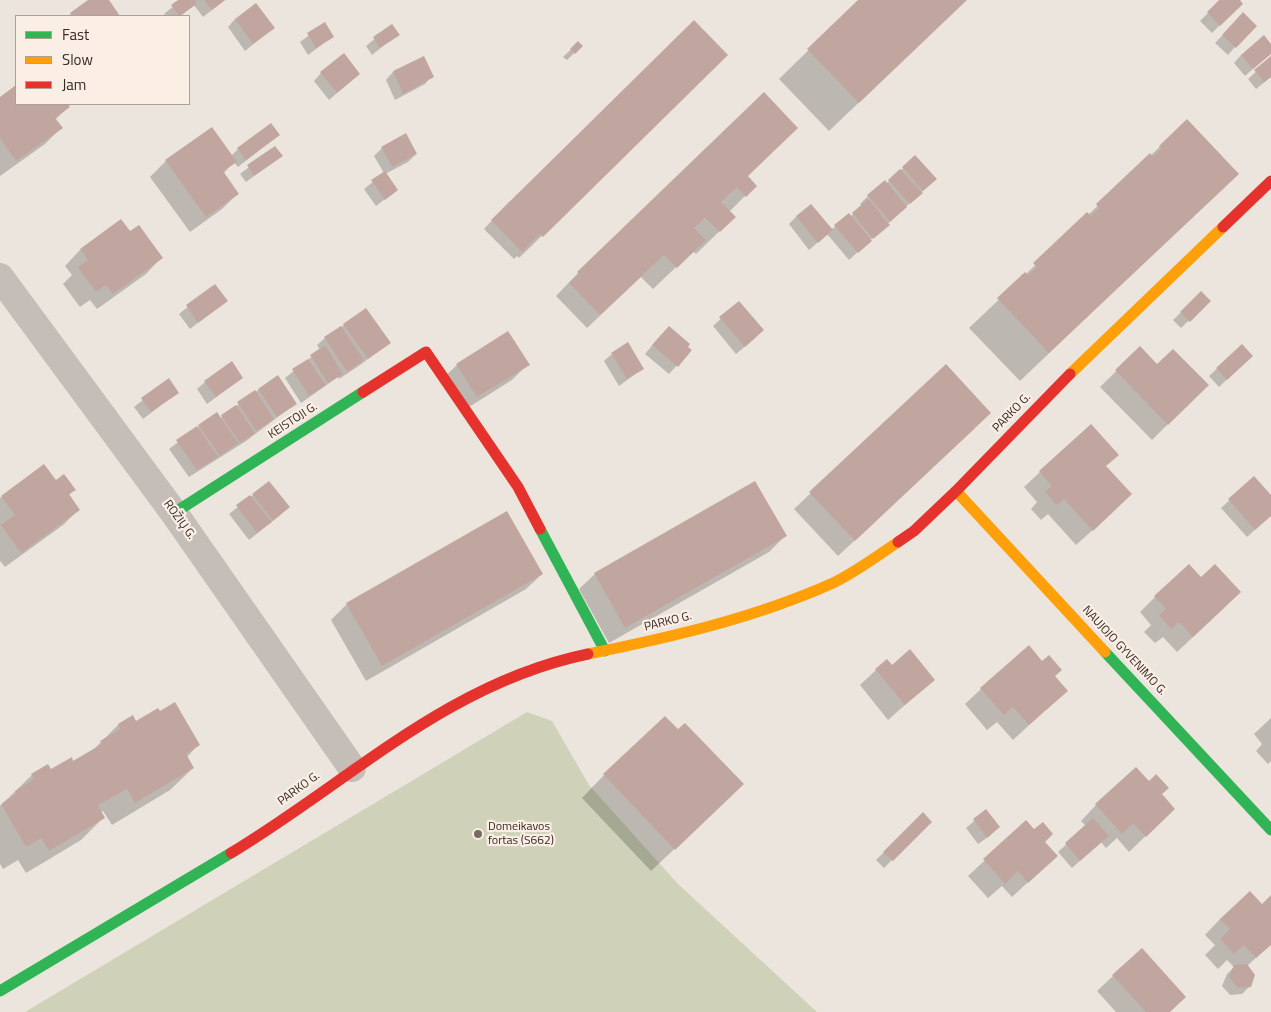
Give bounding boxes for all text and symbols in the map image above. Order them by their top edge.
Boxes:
legend [15,15,190,105]
text: Fast [62,23,89,46]
text: Slow [62,48,93,71]
text: Jam [62,73,86,96]
street label: PARKO G. [990,391,1034,435]
street label: KEISTOJI G. [266,400,320,442]
street label: ROŽIŲ G. [160,498,198,542]
street label: NAUJOJO GYVENIMO G. [1079,603,1169,699]
street label: PARKO G. [643,609,693,635]
street label: PARKO G. [275,769,323,809]
place label: Domeikavos fortas (S662) [488,820,554,848]
marker: Domeikavos fortas (S662) [472,828,484,840]

